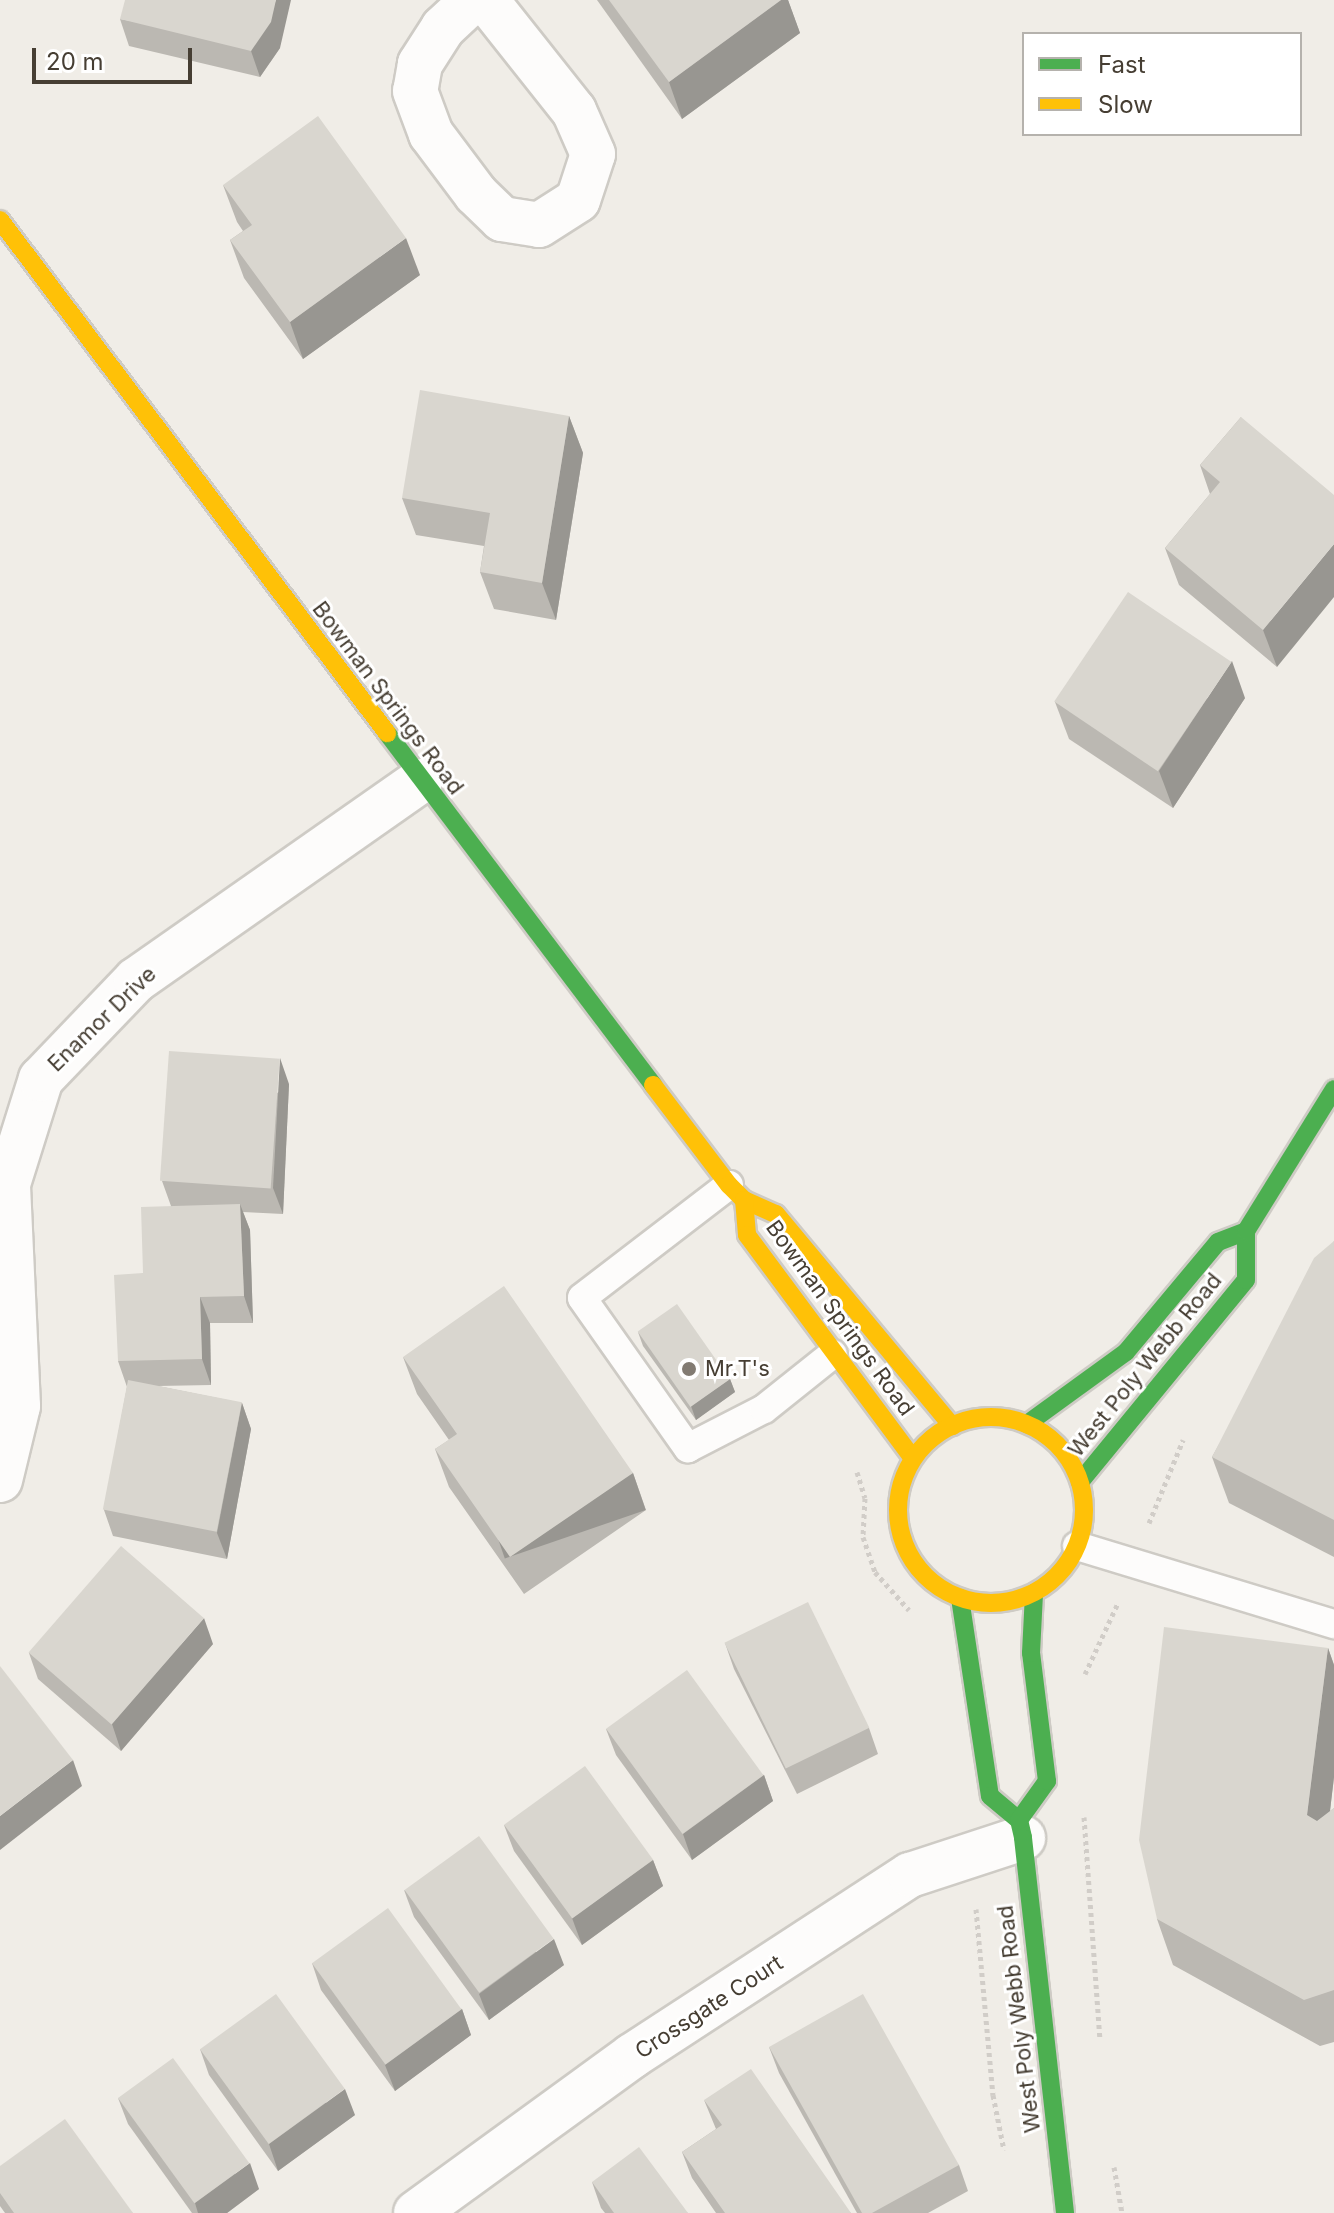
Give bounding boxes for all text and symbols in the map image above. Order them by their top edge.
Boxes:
scale bar [36,32,196,82]
legend [1022,32,1302,136]
text: 20 m [46,47,104,76]
text: Fast [1098,50,1146,79]
text: Slow [1098,90,1153,119]
street label: Bowman Springs Road [307,596,469,800]
street label: Enamor Drive [42,961,162,1077]
street label: Bowman Springs Road [760,1215,920,1421]
street label: West Poly Webb Road [1063,1268,1227,1462]
place label: Mr.T's [705,1356,770,1382]
marker: Mr.T's [680,1360,698,1378]
street label: West Poly Webb Road [992,1904,1046,2134]
street label: Crossgate Court [630,1950,788,2064]

